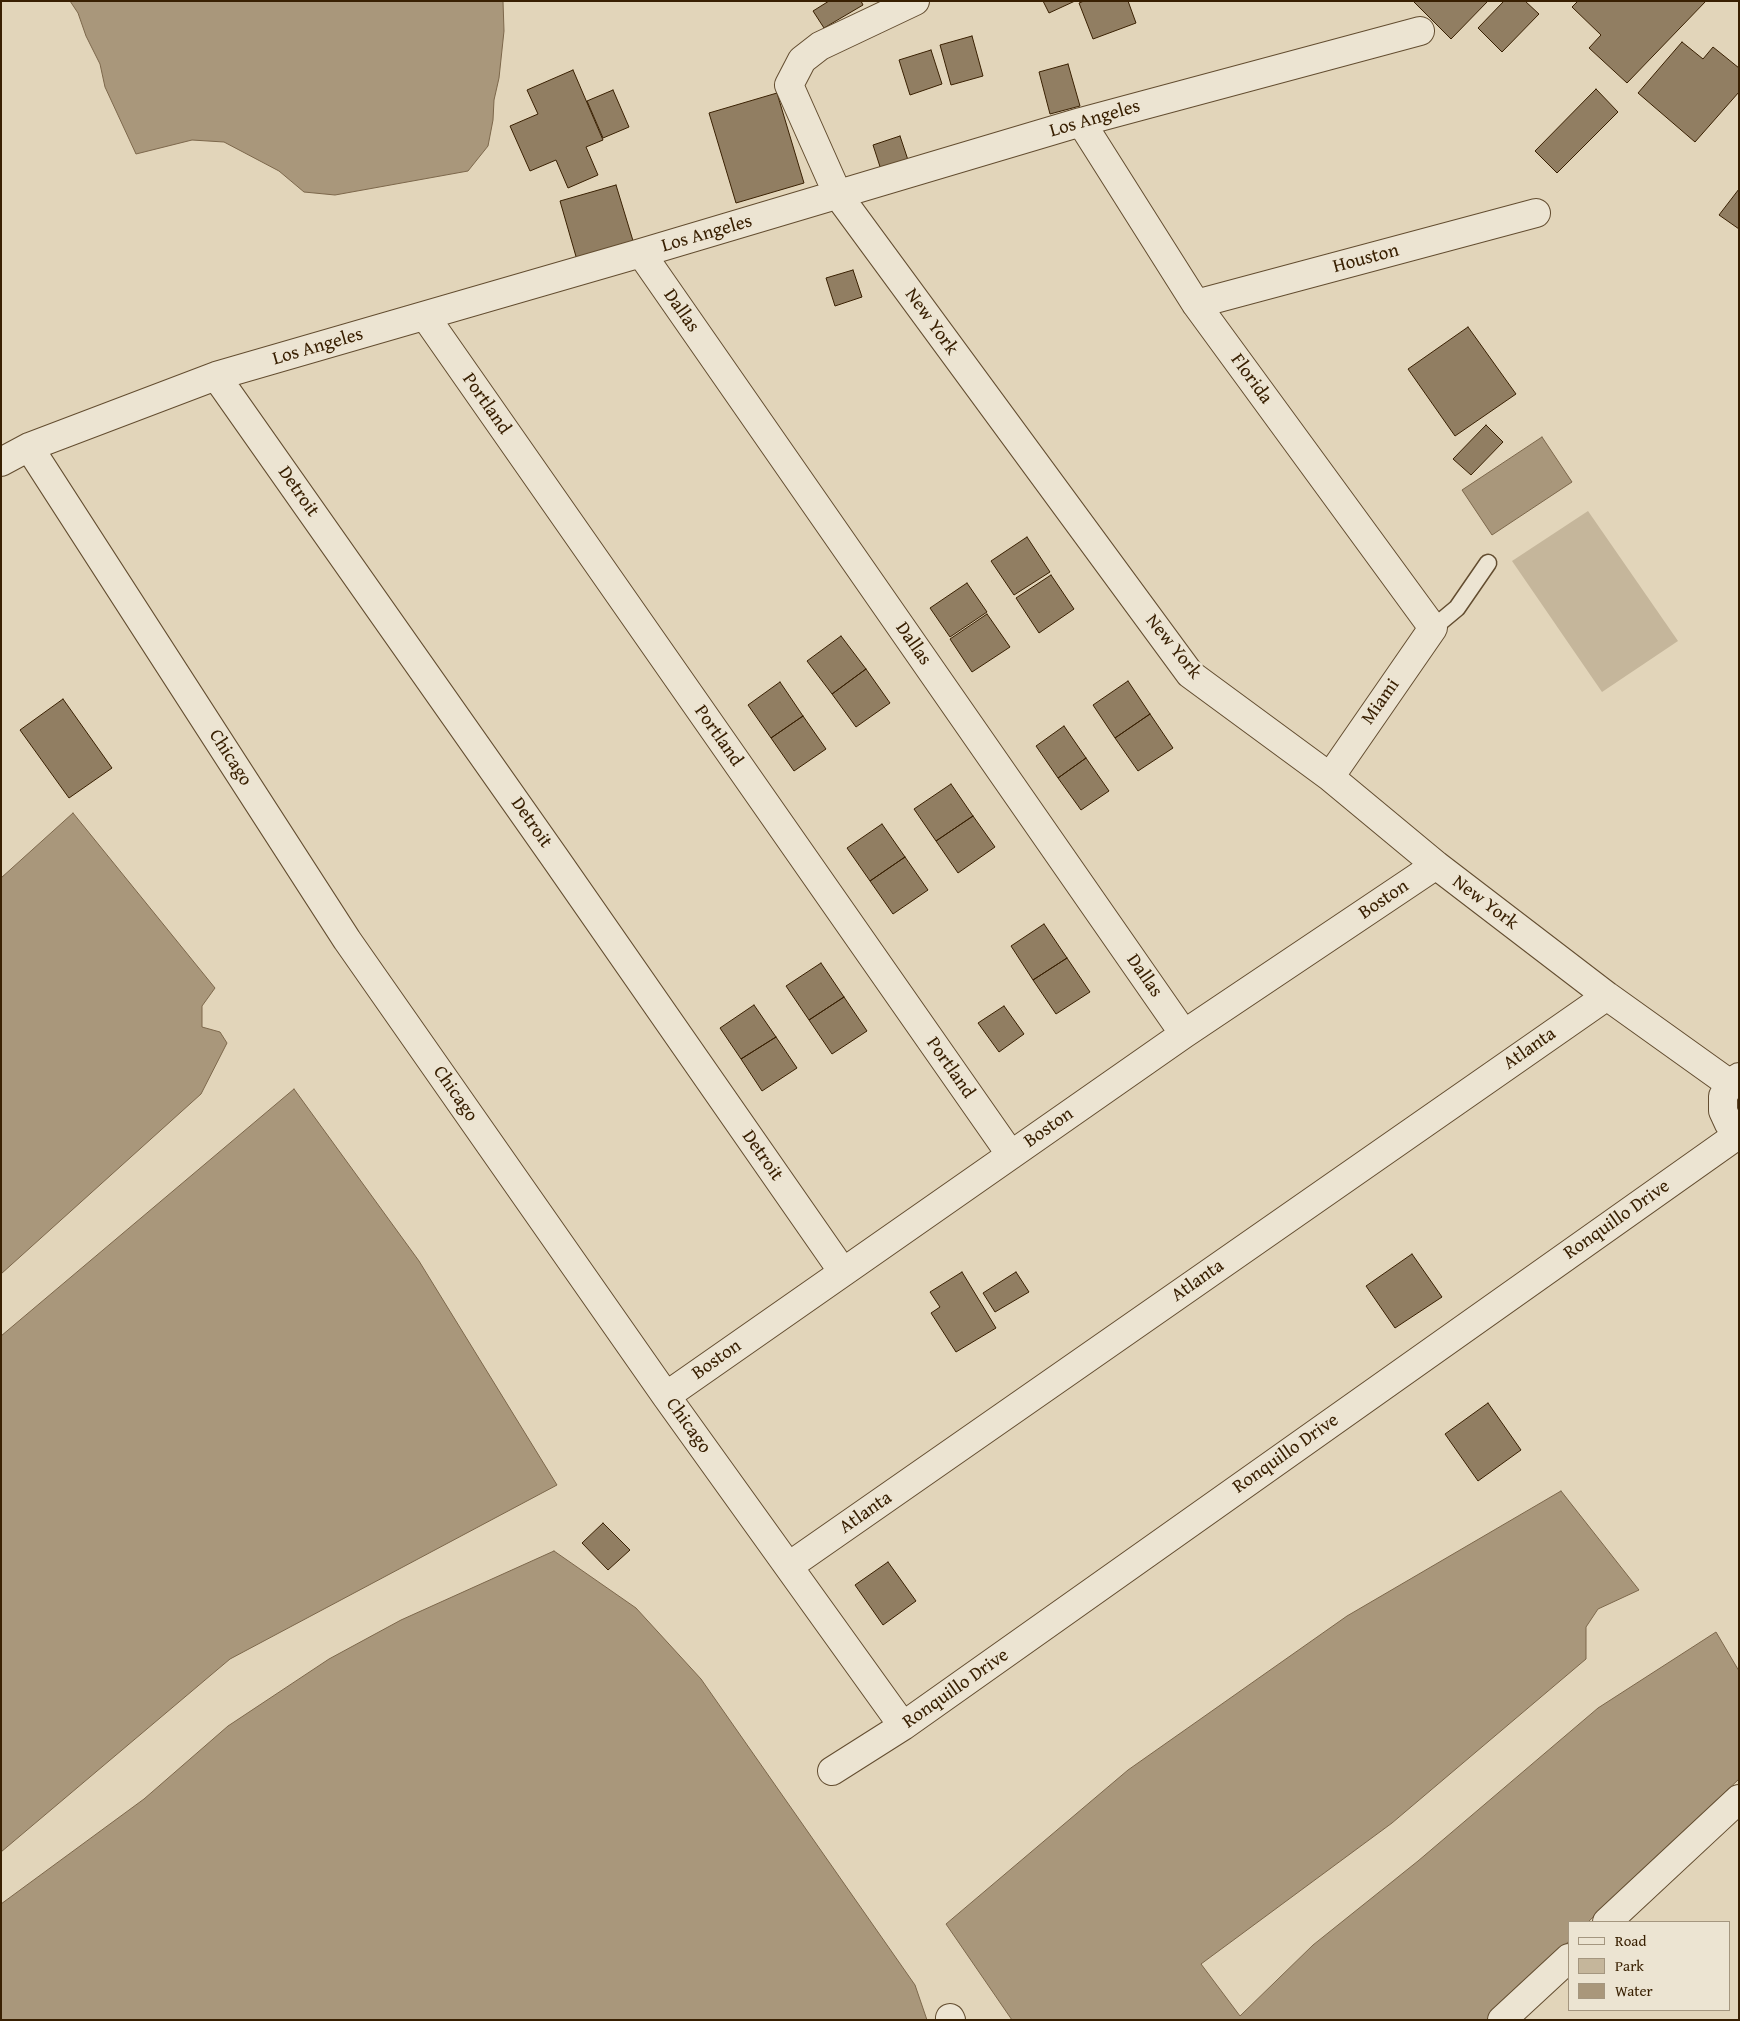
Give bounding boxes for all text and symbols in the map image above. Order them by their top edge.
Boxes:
street label: Los Angeles [1047,95,1143,143]
street label: Los Angeles [659,210,755,258]
street label: Houston [1331,239,1401,279]
street label: New York [899,284,963,360]
street label: Dallas [658,285,704,337]
street label: Los Angeles [270,323,366,371]
street label: Florida [1225,349,1277,409]
street label: Portland [457,369,515,439]
street label: Detroit [272,462,324,522]
street label: New York [1140,610,1206,684]
street label: Dallas [890,618,936,670]
street label: Miami [1357,675,1405,729]
street label: Portland [689,701,747,771]
street label: Chicago [203,725,257,791]
street label: Detroit [505,793,557,853]
street label: New York [1448,871,1522,935]
street label: Boston [1355,875,1413,925]
street label: Dallas [1121,950,1167,1002]
street label: Atlanta [1499,1023,1561,1075]
street label: Portland [921,1033,979,1103]
street label: Chicago [428,1062,482,1126]
street label: Boston [1020,1103,1078,1153]
street label: Detroit [736,1126,788,1186]
street label: Ronquillo Drive [1560,1175,1674,1265]
street label: Atlanta [1167,1255,1229,1307]
street label: Boston [688,1335,746,1385]
street label: Chicago [660,1394,716,1458]
street label: Ronquillo Drive [1229,1409,1343,1499]
street label: Atlanta [835,1487,897,1539]
street label: Ronquillo Drive [899,1644,1013,1734]
legend [1568,1921,1730,2011]
text: Road [1615,1930,1646,1951]
text: Park [1615,1955,1644,1976]
text: Water [1615,1980,1653,2001]

